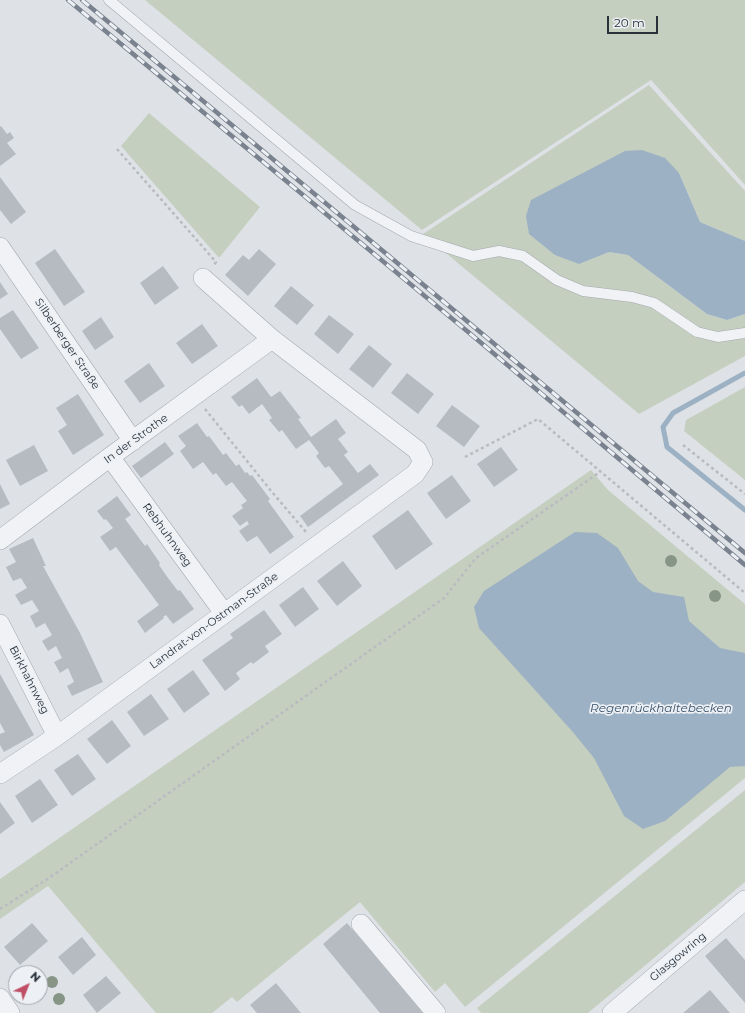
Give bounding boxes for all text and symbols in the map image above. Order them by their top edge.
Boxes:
scale bar [609,8,660,34]
text: 20 m [614,15,645,30]
street label: Silberberger Straße [32,296,102,392]
street label: In der Strothe [101,411,171,467]
street label: Rebhuhnweg [140,501,194,569]
street label: Landrat-von-Ostman-Straße [147,570,281,672]
street label: Birkhahnweg [6,644,52,716]
water label: Regenrückhaltebecken [590,701,732,715]
street label: Glasgowring [647,930,709,984]
north arrow [8,965,48,1005]
text: N [27,969,44,985]

